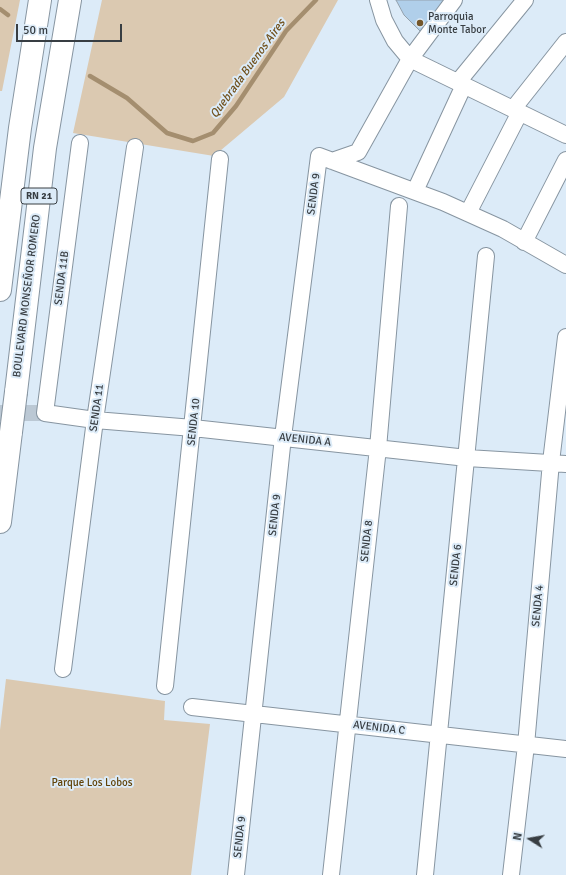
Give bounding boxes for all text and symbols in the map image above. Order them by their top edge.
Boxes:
place label: Parroquia Monte Tabor [428,10,486,36]
scale bar [18,16,124,42]
water label: Quebrada Buenos Aires [207,17,289,121]
marker: Parroquia Monte Tabor [415,18,425,28]
text: 50 m [23,23,48,38]
street label: SENDA 9 [305,172,323,216]
road number: RN 21 [21,188,57,204]
street label: BOULEVARD MONSEÑOR ROMERO [10,214,44,378]
street label: SENDA 11B [52,250,72,306]
street label: SENDA 11 [87,383,107,433]
street label: SENDA 10 [185,398,203,446]
street label: AVENIDA A [278,431,332,449]
street label: SENDA 9 [266,493,284,537]
street label: SENDA 8 [358,519,376,563]
street label: SENDA 6 [447,543,465,587]
street label: SENDA 4 [530,585,546,627]
street label: AVENIDA C [352,718,406,738]
park label: Parque Los Lobos [51,776,133,790]
street label: SENDA 9 [231,815,249,859]
north arrow [510,819,550,859]
text: N [511,832,525,842]

